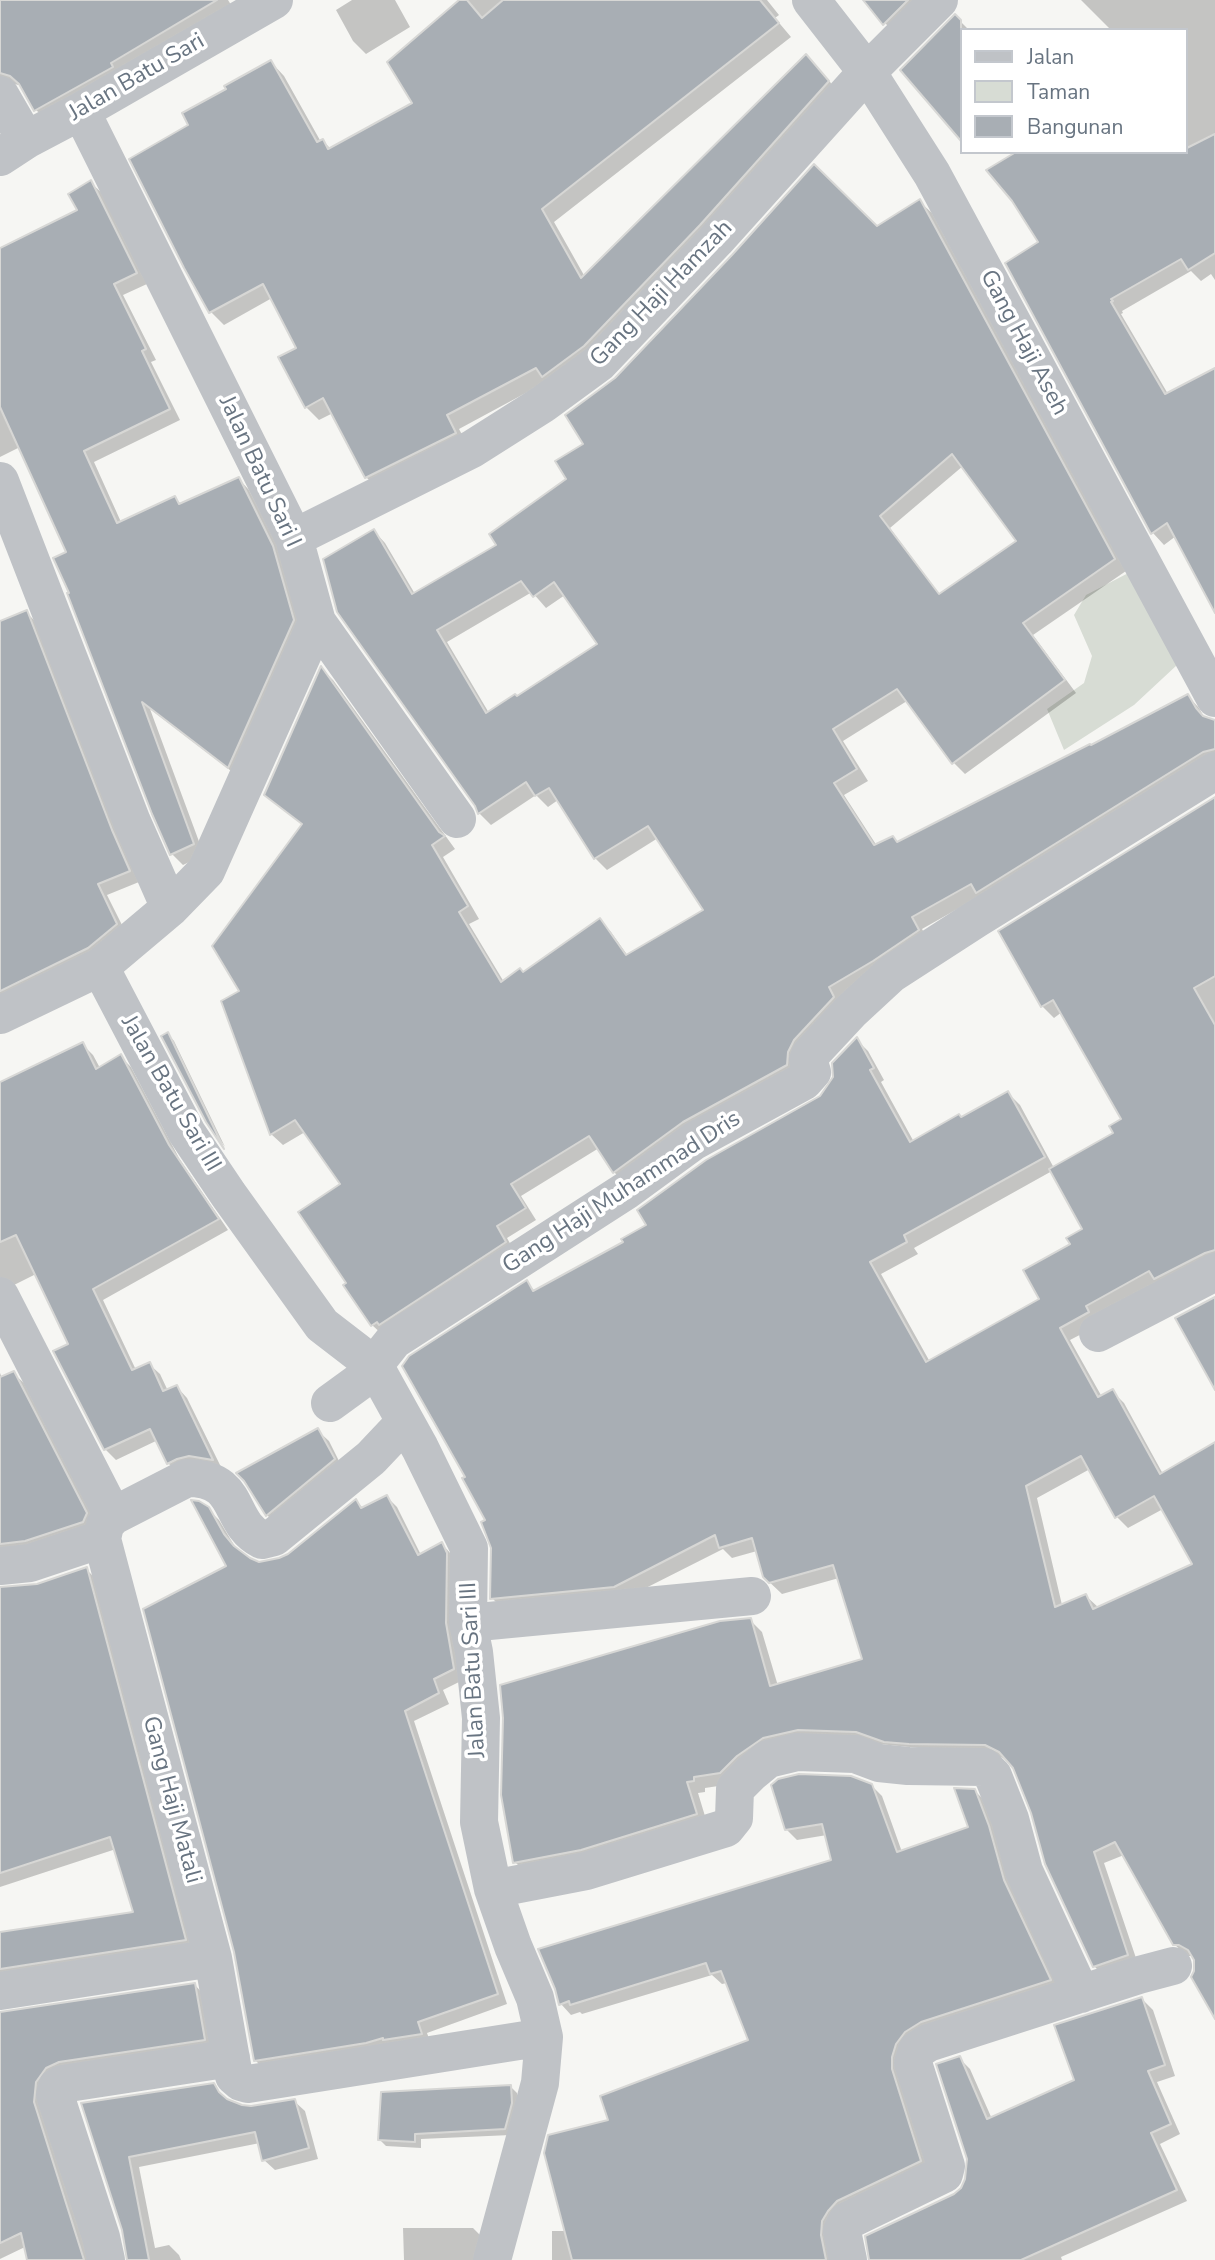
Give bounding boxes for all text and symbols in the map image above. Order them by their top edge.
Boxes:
street label: Jalan Batu Sari [64,28,210,128]
legend [960,28,1187,154]
text: Jalan [1027,43,1074,71]
text: Taman [1027,78,1090,106]
text: Bangunan [1027,113,1123,141]
street label: Gang Haji Hamzah [585,215,739,373]
street label: Gang Haji Aseh [973,266,1073,420]
street label: Jalan Batu Sari I [212,392,306,552]
street label: Jalan Batu Sari III [114,1011,226,1177]
street label: Gang Haji Muhammad Dris [498,1106,746,1280]
street label: Jalan Batu Sari III [456,1582,492,1758]
street label: Gang Haji Matali [135,1713,207,1887]

